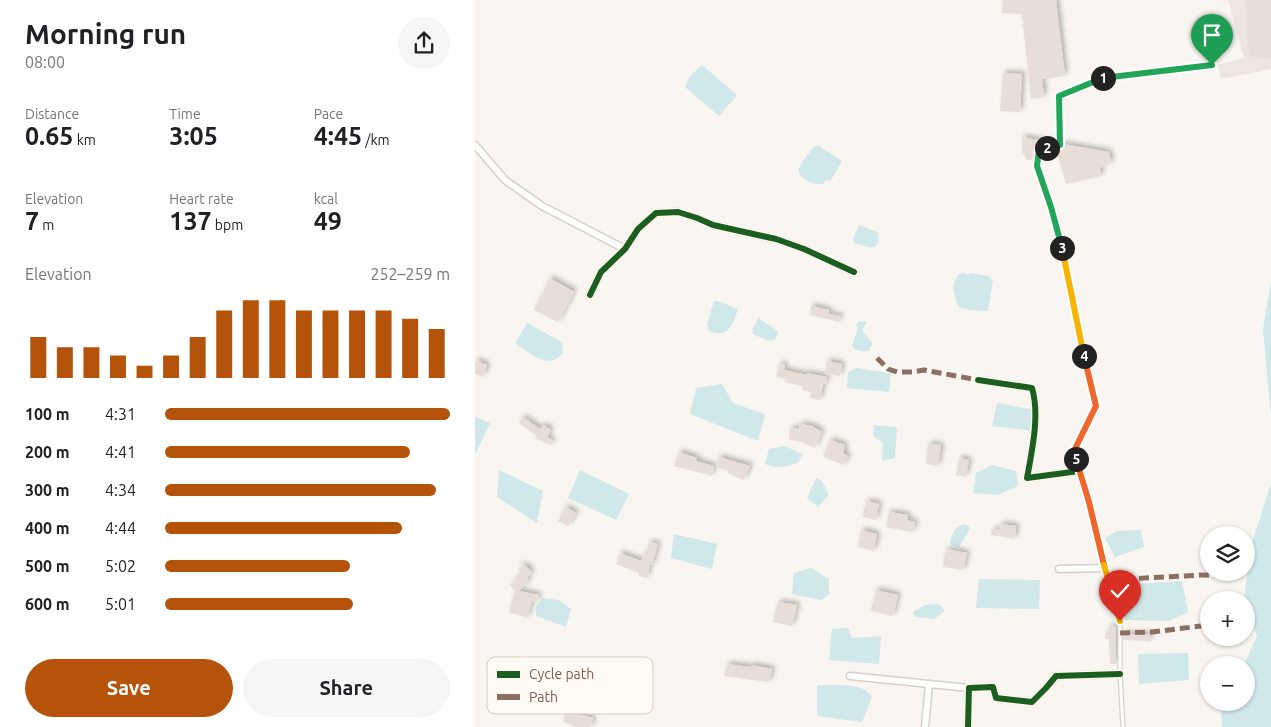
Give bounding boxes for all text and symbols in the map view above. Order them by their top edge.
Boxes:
pin [1191,14,1233,65]
button: share [398,17,450,69]
text: Morning run [25,18,186,49]
icon: arrive [1198,21,1226,49]
text: 08:00 [25,53,65,71]
pin: 1 [1091,66,1115,90]
text: 1 [1100,70,1107,86]
text: Distance [25,106,79,122]
text: Time [169,106,201,122]
text: Pace [314,106,343,122]
text: 0.65 [25,122,73,150]
text: 3:05 [169,122,218,150]
text: 4:45 [314,122,362,150]
text: km [73,132,96,148]
text: /km [362,132,390,148]
pin: 2 [1035,136,1059,160]
text: 2 [1044,140,1051,156]
text: Elevation [25,191,83,207]
text: Heart rate [169,191,234,207]
text: kcal [314,191,338,207]
text: 7 [25,207,39,235]
text: 137 [169,207,212,235]
text: 49 [314,207,342,235]
text: m [39,217,54,233]
text: bpm [212,217,243,233]
pin: 3 [1049,236,1075,260]
text: 3 [1059,240,1066,256]
text: Elevation [25,265,92,283]
text: 252–259 m [370,265,450,283]
pin: 4 [1071,344,1097,368]
text: 4 [1081,348,1088,364]
text: 100 m [25,405,70,423]
text: 4:31 [105,405,136,423]
text: 200 m [25,443,70,461]
text: 4:41 [105,443,136,461]
pin: 5 [1063,446,1089,472]
text: 5 [1073,451,1080,467]
text: 300 m [25,481,70,499]
text: 4:34 [105,481,136,499]
text: 400 m [25,519,70,537]
text: 4:44 [105,519,136,537]
map controls [1200,526,1255,711]
button: layers [1200,526,1255,581]
text: 500 m [25,557,70,575]
text: 5:02 [105,557,136,575]
pin [1099,570,1141,621]
icon: check [1106,577,1134,605]
button: + [1200,591,1255,646]
text: 600 m [25,595,70,613]
text: 5:01 [105,595,136,613]
button: − [1200,656,1255,711]
legend [487,657,653,714]
button: Save [25,659,233,717]
button: Share [243,659,450,717]
text: Cycle path [529,666,594,682]
text: Path [529,689,558,705]

